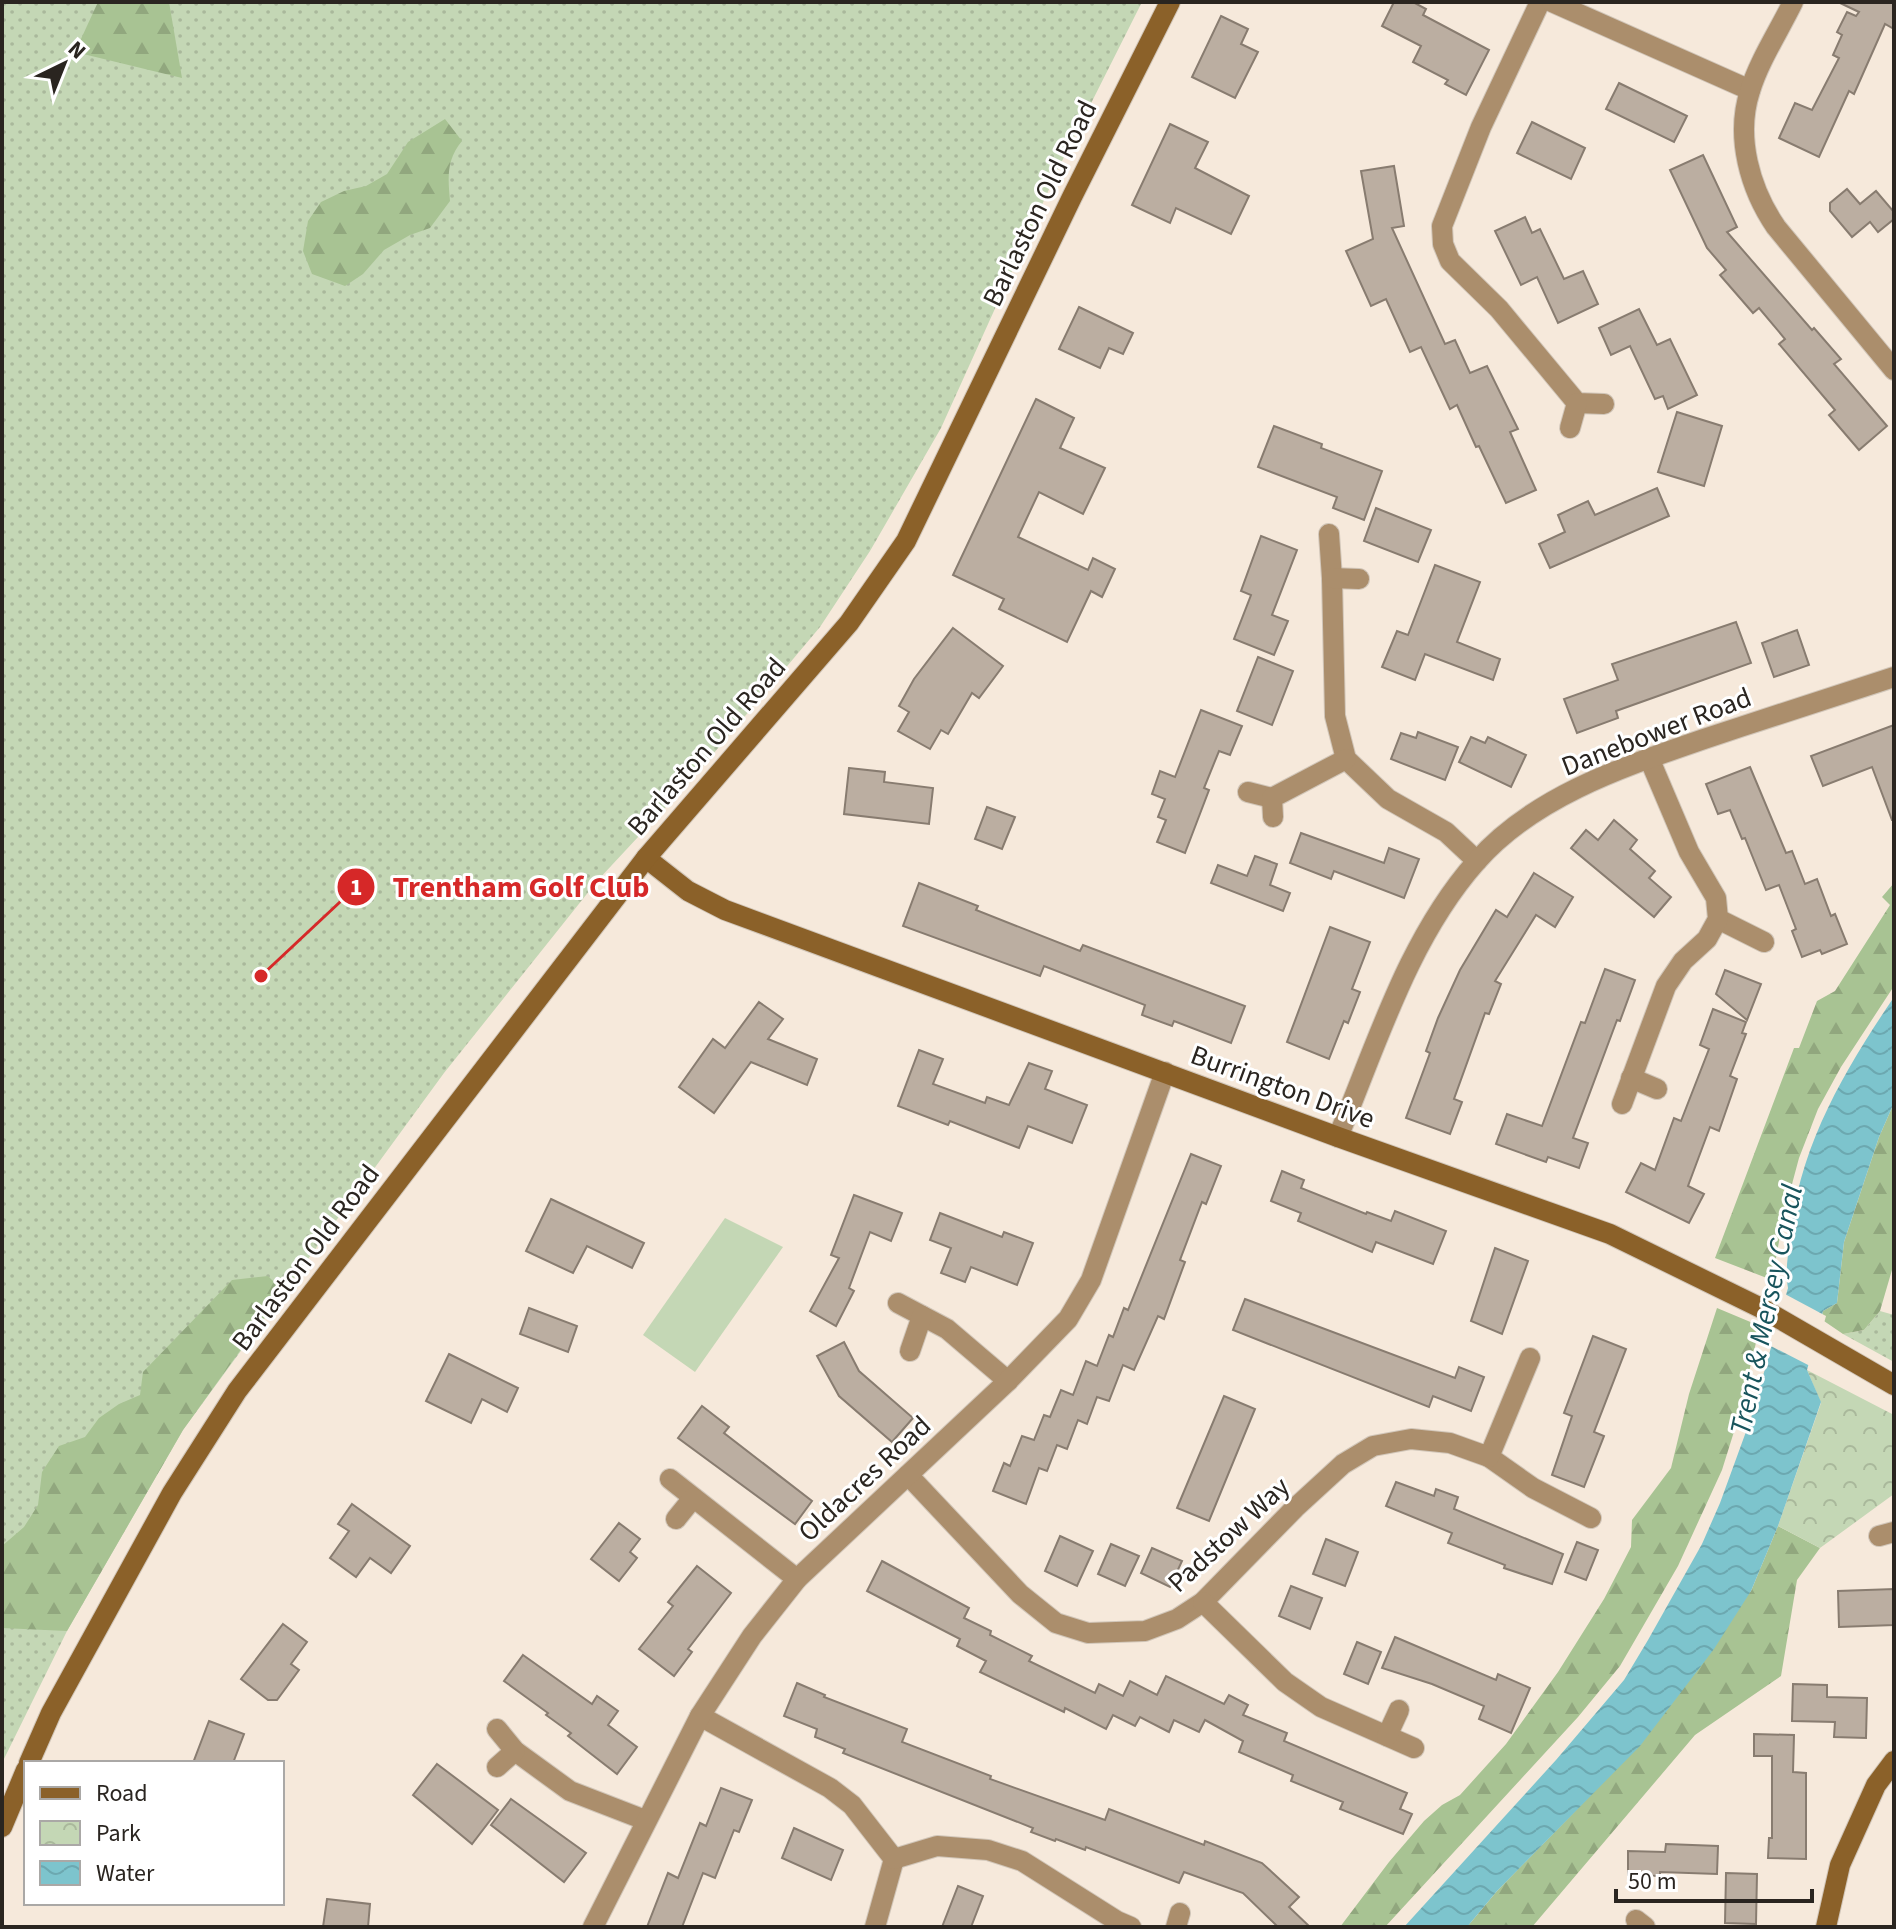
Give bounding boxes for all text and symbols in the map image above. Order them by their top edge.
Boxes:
north arrow [24,24,104,104]
text: N [61,33,93,67]
street label: Barlaston Old Road [973,94,1107,313]
street label: Barlaston Old Road [618,649,796,845]
street label: Danebower Road [1556,677,1757,787]
callout: Trentham Golf Club [336,860,665,914]
text: Trentham Golf Club [393,866,649,909]
text: 1 [350,870,362,905]
street label: Burrington Drive [1185,1035,1380,1139]
street label: Barlaston Old Road [222,1156,389,1359]
water label: Trent & Mersey Canal [1719,1180,1814,1439]
street label: Oldacres Road [789,1407,940,1551]
street label: Padstow Way [1159,1468,1299,1602]
legend [24,1761,284,1905]
text: Road [96,1776,148,1811]
text: Park [96,1816,141,1851]
scale bar [1616,1853,1812,1903]
text: Water [96,1856,155,1891]
text: 50 m [1628,1864,1677,1899]

